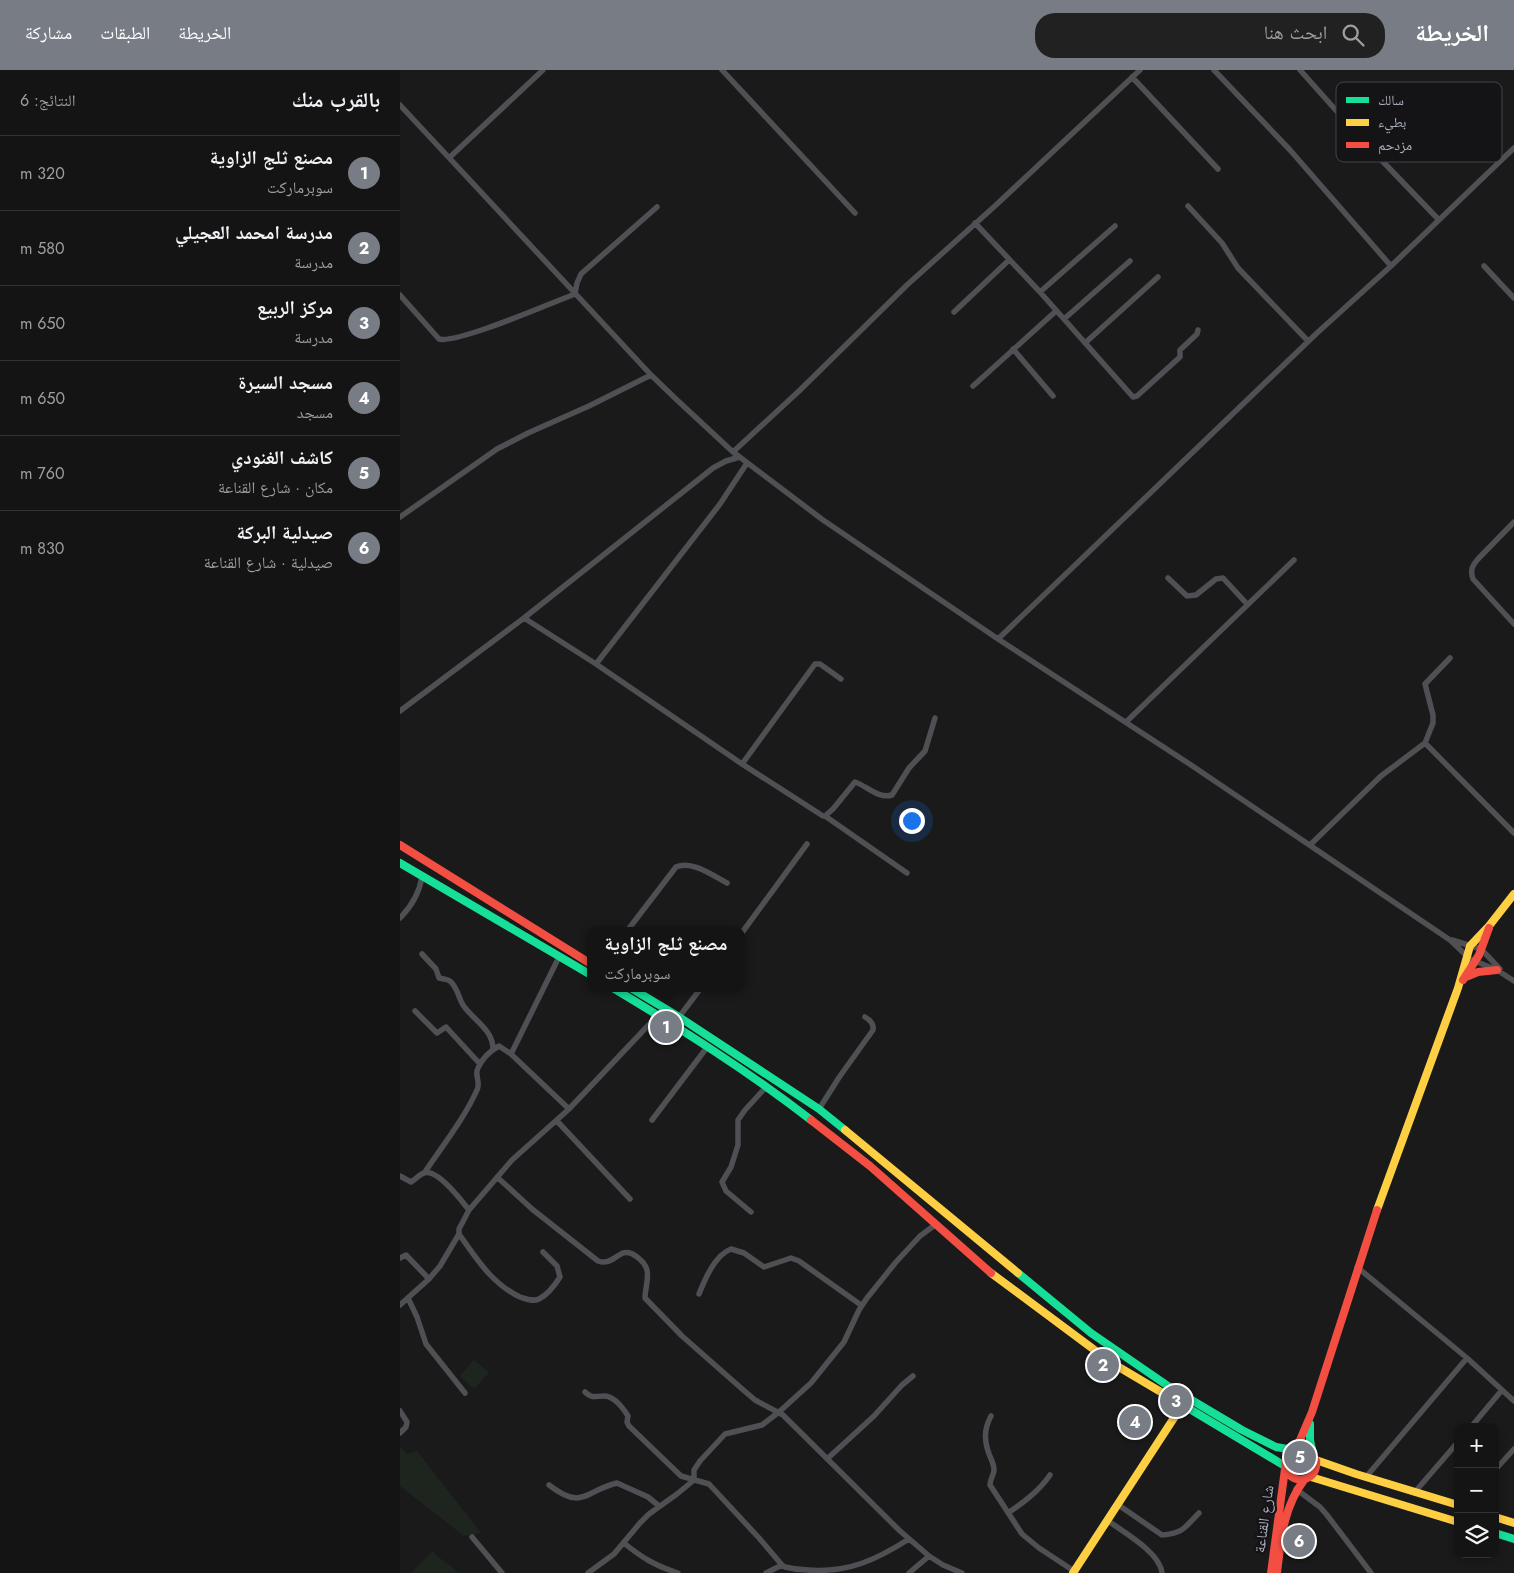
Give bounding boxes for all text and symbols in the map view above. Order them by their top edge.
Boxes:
search box [1035,13,1385,58]
text: الخريطة [1415,15,1489,50]
text: ابحث هنا [1264,19,1327,46]
text: مشاركة [25,20,72,46]
text: الطبقات [100,20,150,46]
text: الخريطة [178,20,231,46]
icon: search [1339,21,1367,49]
legend [1336,82,1502,162]
text: بالقرب منك [292,85,380,115]
text: النتائج: 6 [20,89,76,112]
text: سالك [1378,90,1404,110]
text: بطيء [1378,112,1407,134]
text: مزدحم [1378,135,1412,155]
text: مصنع ثلج الزاوية [210,144,333,171]
text: 320 m [20,162,65,185]
text: 1 [360,162,368,185]
text: سوبرماركت [267,176,333,199]
text: مدرسة امحمد العجيلي [175,219,333,246]
text: 580 m [20,237,65,260]
text: 2 [359,237,369,260]
text: مدرسة [294,251,333,274]
text: مركز الربيع [257,294,333,321]
text: 650 m [20,312,65,335]
text: 3 [359,312,369,335]
text: مدرسة [294,326,333,349]
text: مسجد السيرة [238,369,333,396]
text: 650 m [20,387,65,410]
text: 4 [358,387,370,410]
text: مسجد [297,401,333,424]
text: كاشف الغنودي [231,444,333,471]
text: 760 m [20,462,65,485]
text: 5 [359,462,369,485]
text: مكان · شارع القناعة [218,476,333,499]
text: صيدلية البركة [236,519,333,546]
text: 830 m [20,537,64,560]
text: 6 [359,537,369,560]
text: صيدلية · شارع القناعة [204,551,333,574]
your location [899,808,925,834]
popup [587,927,745,992]
text: مصنع ثلج الزاوية [604,930,728,957]
text: سوبرماركت [604,962,671,985]
pin: 1 [650,1008,682,1046]
pin: 2 [1087,1346,1119,1384]
pin: 3 [1160,1382,1192,1420]
pin: 4 [1119,1403,1151,1441]
map controls [1454,1423,1499,1558]
button: + [1454,1423,1499,1468]
pin: 5 [1284,1438,1316,1476]
button: − [1454,1468,1499,1513]
street label: شارع القناعة [1248,1484,1280,1554]
button: layers [1454,1513,1499,1558]
pin: 6 [1283,1522,1315,1560]

